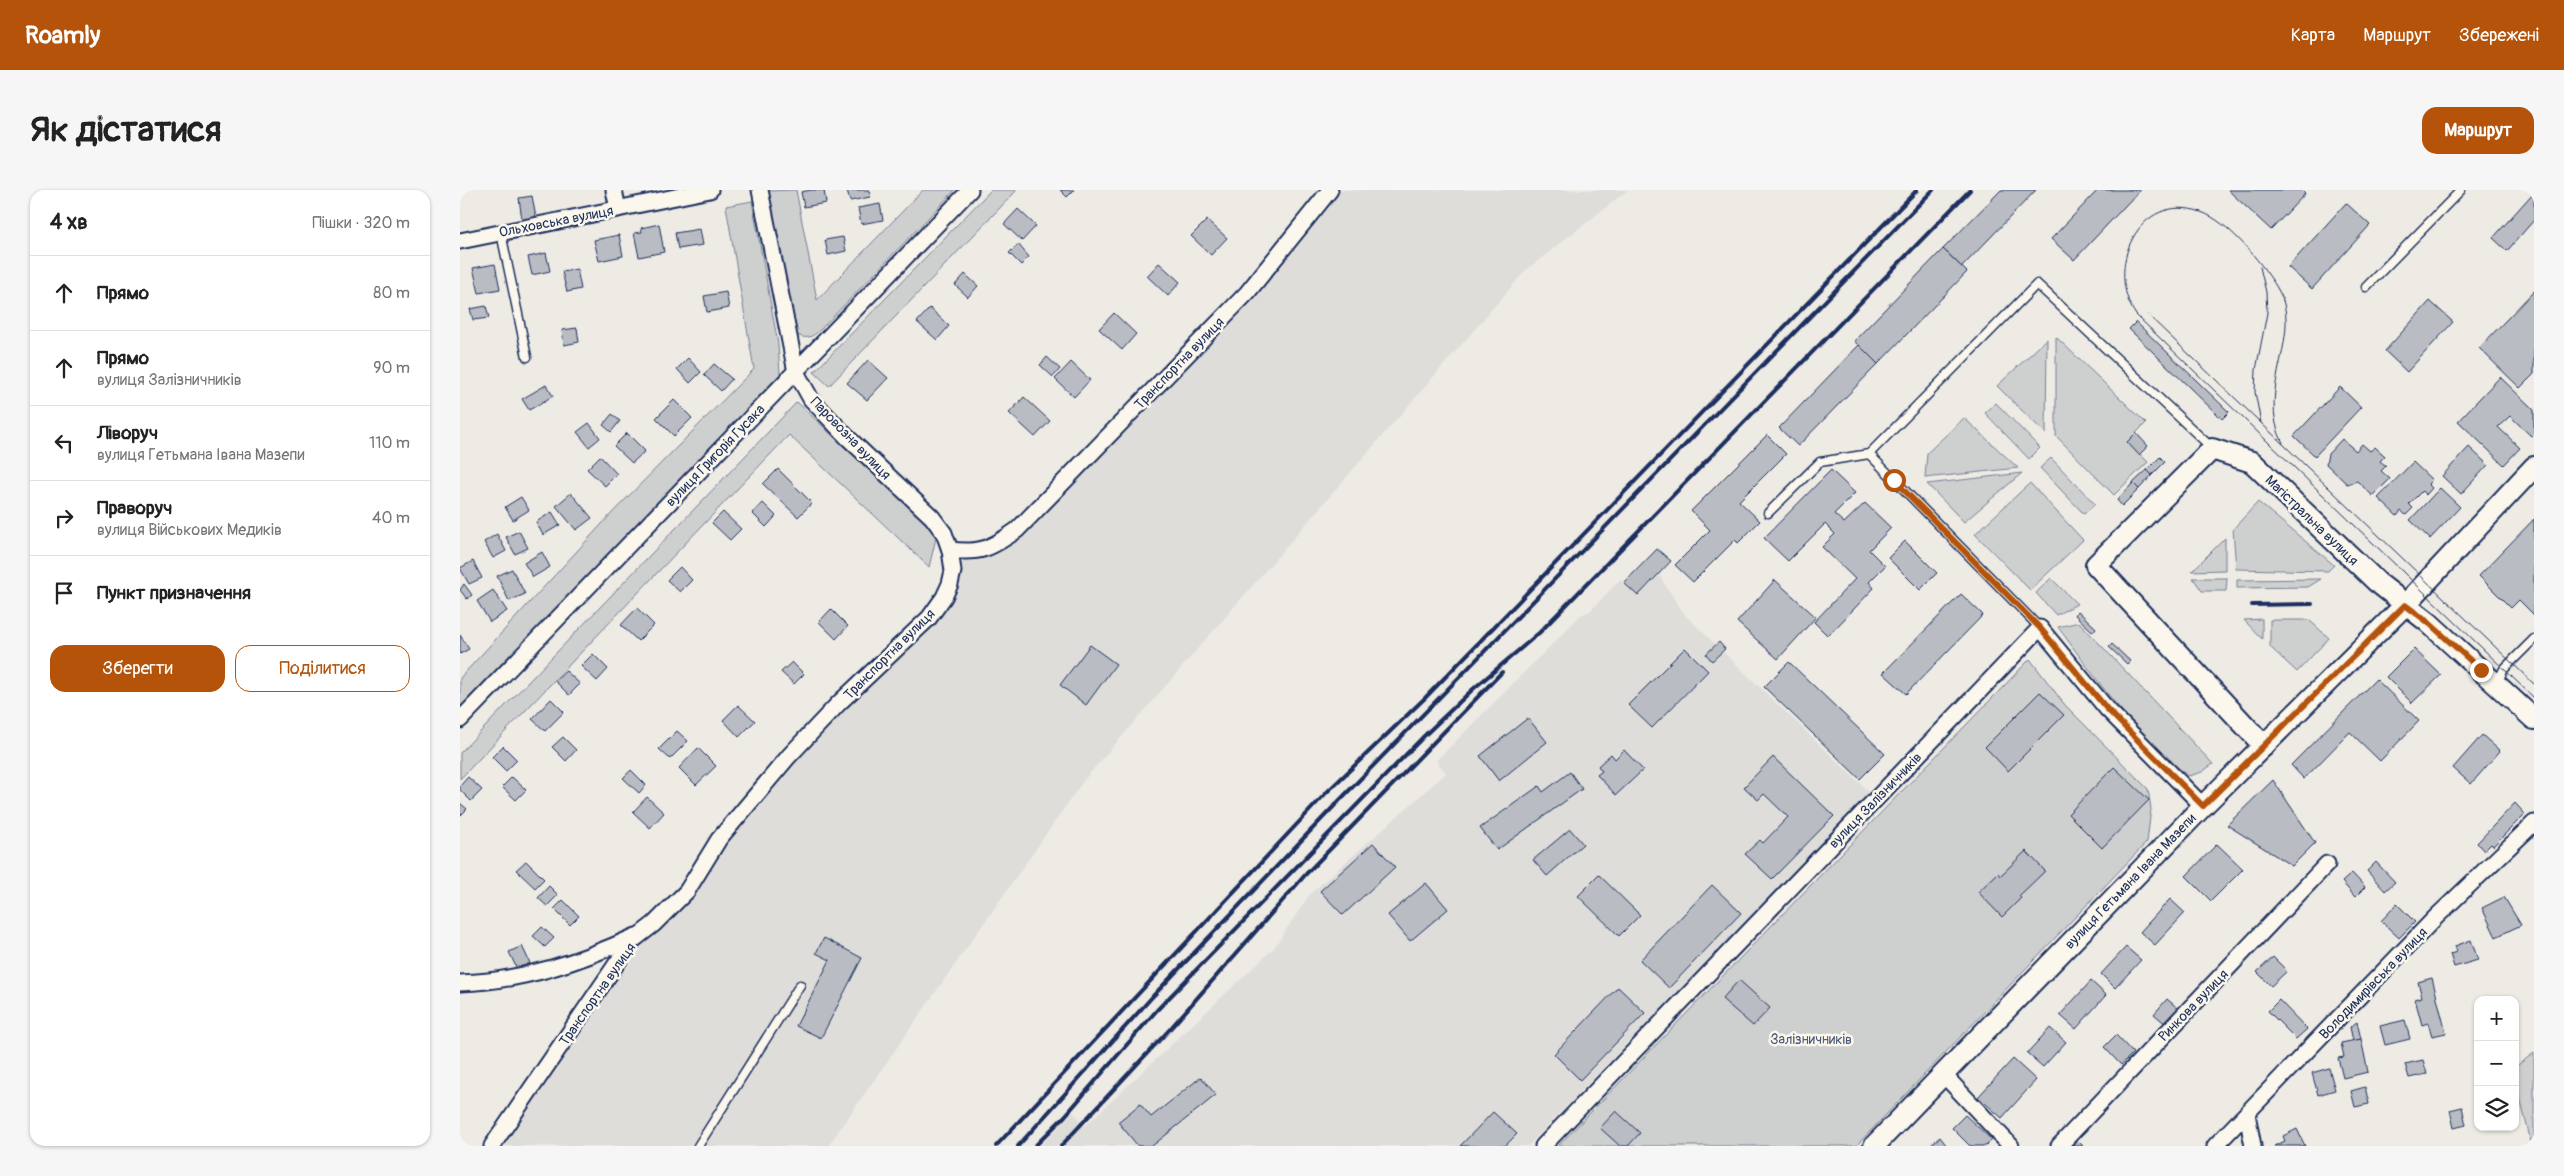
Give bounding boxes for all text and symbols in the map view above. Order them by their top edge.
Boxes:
text: Roamly [25,21,100,50]
text: Карта [2291,24,2335,47]
text: Маршрут [2363,24,2431,47]
text: Збережені [2459,24,2539,47]
button: Маршрут [2422,107,2534,154]
text: Як дістатися [30,108,221,152]
street label: Ольховська вулиця [497,202,615,241]
text: 4 хв [50,209,88,236]
text: Пішки · 320 m [312,213,410,233]
icon: ahead [50,279,78,307]
text: Прямо [97,281,149,305]
text: 80 m [373,283,410,303]
street label: Транспортна вулиця [1131,314,1228,413]
text: Прямо [97,346,149,370]
icon: ahead [50,354,78,382]
text: 90 m [373,358,410,378]
text: вулиця Залізничників [97,370,242,390]
street label: Паровозна вулиця [807,393,894,483]
street label: вулиця Григорія Гусака [662,401,769,510]
text: Ліворуч [97,421,158,445]
icon: left [50,429,78,457]
text: 110 m [369,433,410,453]
text: вулиця Гетьмана Івана Мазепи [97,445,305,465]
route start [1883,469,1906,492]
street label: Магістральна вулиця [2262,472,2362,569]
text: Праворуч [97,496,172,520]
icon: right [50,504,78,532]
text: 40 m [372,508,410,528]
text: вулиця Військових Медиків [97,520,282,540]
icon: arrive [50,579,78,607]
text: Пункт призначення [97,581,251,605]
street label: Транспортна вулиця [840,605,938,703]
button: Зберегти [50,645,225,692]
button: Поділитися [235,645,410,692]
route end [2470,659,2493,682]
street label: вулиця Залізничників [1825,749,1925,852]
street label: вулиця Гетьмана Івана Мазепи [2061,810,2200,953]
street label: Володимирівська вулиця [2316,924,2431,1043]
street label: Транспортна вулиця [556,940,639,1049]
street label: Ринкова вулиця [2155,966,2232,1045]
map controls [2474,996,2519,1131]
button: + [2474,996,2519,1041]
park label: Залізничників [1770,1031,1852,1048]
button: − [2474,1041,2519,1086]
button: layers [2474,1086,2519,1131]

